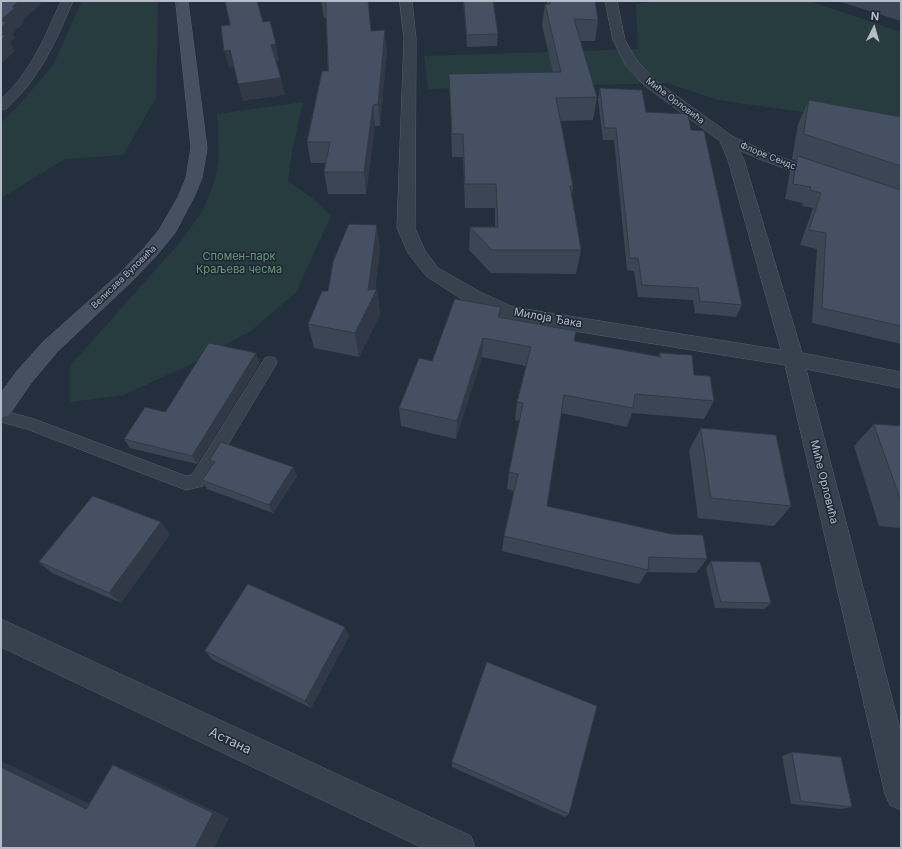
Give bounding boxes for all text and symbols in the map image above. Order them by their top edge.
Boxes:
north arrow [854,8,894,48]
text: N [870,9,880,23]
street label: Миће Орловића [644,76,706,126]
street label: Флоре Сендс [739,140,797,172]
street label: Велисава Вуловића [89,243,159,311]
park label: Спомен-парк Краљева чесма [196,250,282,276]
street label: Милоја Ђака [513,306,583,330]
street label: Миће Орловића [807,439,841,525]
street label: Астана [206,724,254,758]

